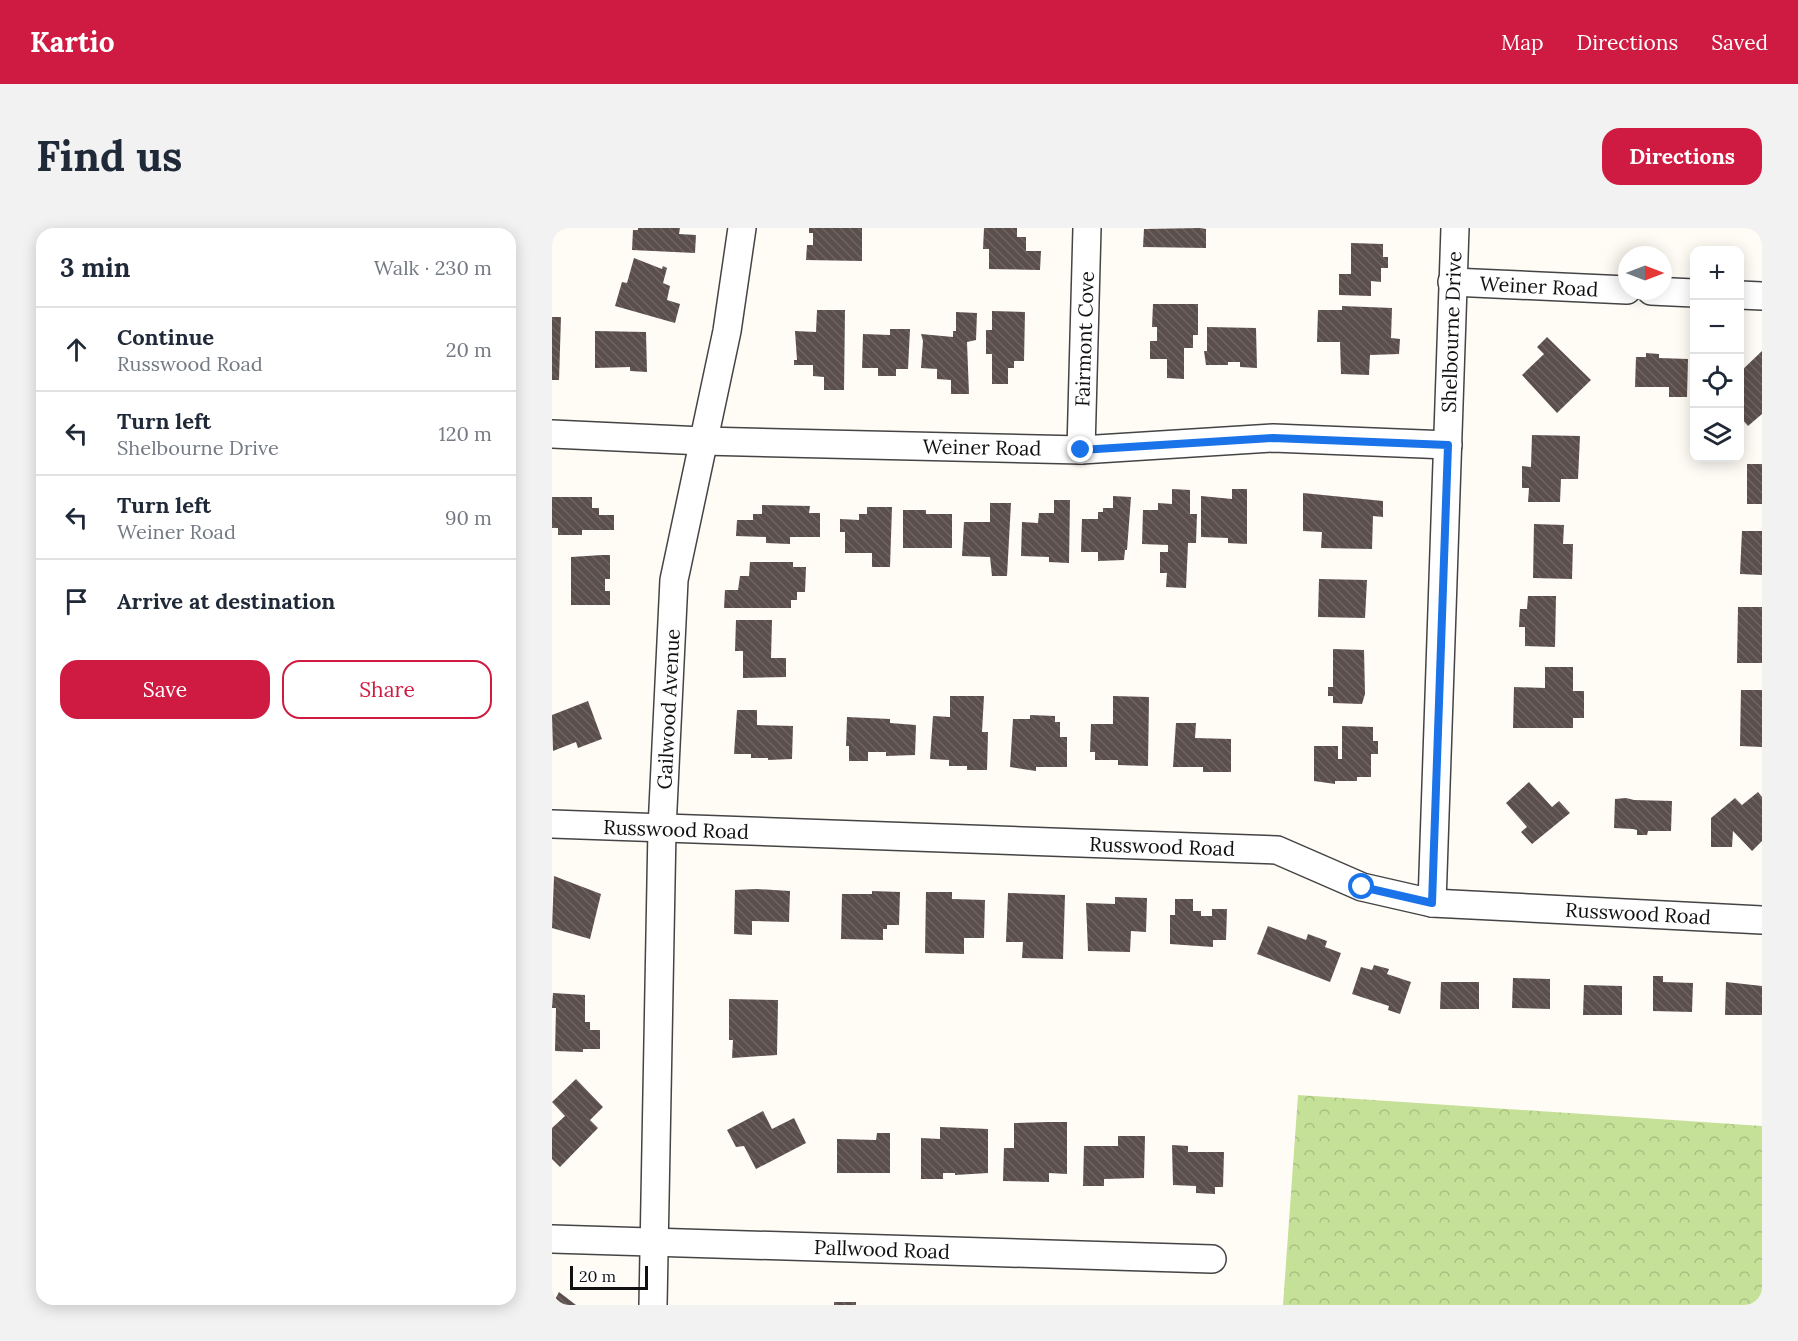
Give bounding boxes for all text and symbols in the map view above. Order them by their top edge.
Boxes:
text: Kartio [30,24,114,60]
text: Map [1501,29,1544,56]
text: Directions [1577,29,1678,56]
text: Saved [1711,29,1768,56]
button: Directions [1602,128,1762,185]
text: Find us [36,129,182,183]
north arrow [1618,246,1672,300]
map controls [1690,246,1744,462]
button: + [1690,246,1744,300]
text: 3 min [60,251,130,284]
street label: Shelbourne Drive [1436,251,1466,413]
text: Walk · 230 m [374,255,492,280]
street label: Weiner Road [1479,270,1599,302]
street label: Fairmont Cove [1069,271,1099,407]
button: − [1690,300,1744,354]
text: Continue [117,323,214,351]
icon: ahead [60,333,93,366]
text: 20 m [446,337,492,362]
text: Russwood Road [117,351,263,376]
button: locate [1690,354,1744,408]
text: Turn left [117,407,211,435]
button: layers [1690,408,1744,462]
icon: left [60,417,93,450]
text: 120 m [438,421,492,446]
street label: Weiner Road [922,433,1042,461]
text: Shelbourne Drive [117,435,279,460]
route end [1067,436,1093,462]
text: Turn left [117,491,211,519]
icon: left [60,501,93,534]
text: 90 m [445,505,492,530]
text: Weiner Road [117,519,236,544]
icon: arrive [60,585,93,618]
text: Arrive at destination [117,587,335,615]
street label: Gailwood Avenue [651,628,685,790]
button: Save [60,660,270,719]
button: Share [282,660,492,719]
street label: Russwood Road [603,814,749,844]
street label: Russwood Road [1089,831,1235,861]
route start [1348,873,1374,899]
street label: Russwood Road [1565,897,1712,929]
street label: Pallwood Road [814,1234,950,1264]
scale bar [570,1263,648,1290]
text: 20 m [579,1266,616,1286]

